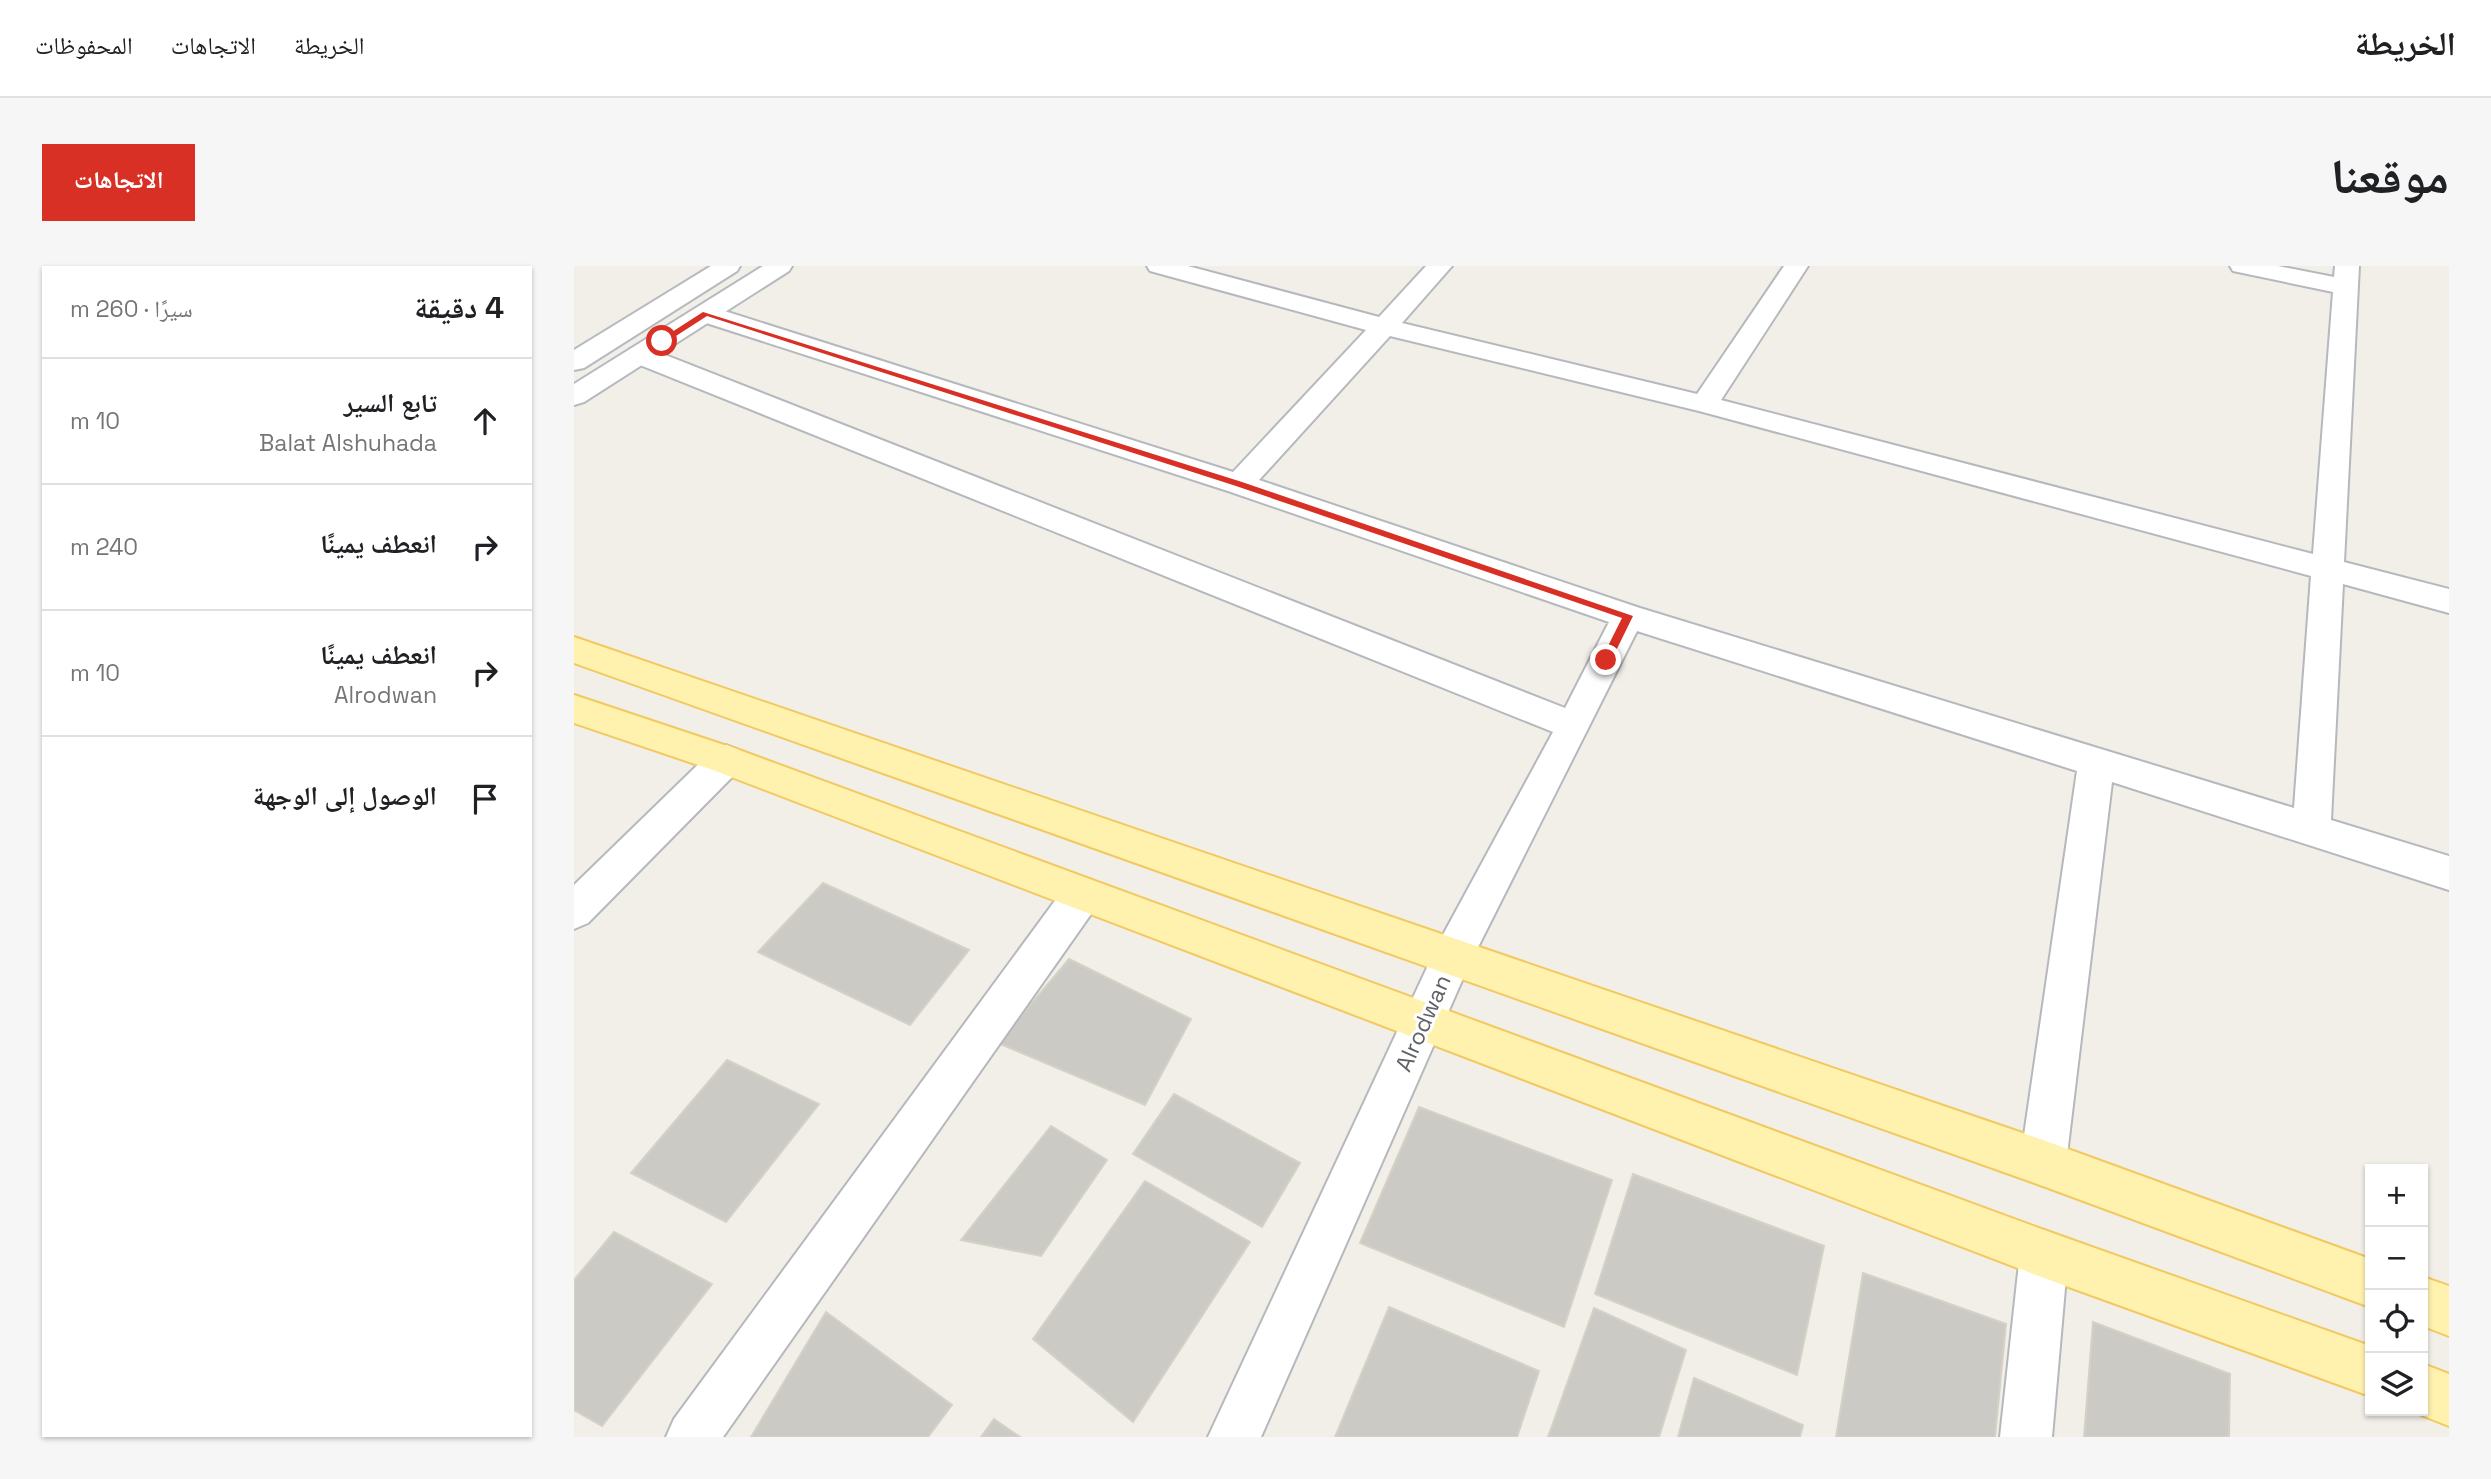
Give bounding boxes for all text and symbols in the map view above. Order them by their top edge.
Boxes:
text: الخريطة [2355,23,2456,65]
text: المحفوظات [35,30,133,61]
text: الاتجاهات [171,30,256,61]
text: الخريطة [294,30,365,61]
button: الاتجاهات [42,144,195,221]
text: موقعنا [2331,145,2449,207]
text: 4 دقيقة [414,288,504,327]
text: سيرًا · 260 m [70,294,193,324]
route start [646,325,677,356]
text: تابع السير [344,386,437,420]
icon: ahead [466,402,504,440]
text: 10 m [70,406,120,436]
text: Balat Alshuhada [259,428,437,458]
text: انعطف يمينًا [320,527,437,561]
icon: right [466,528,504,566]
text: 240 m [70,532,138,562]
text: انعطف يمينًا [320,638,437,672]
route end [1590,644,1621,675]
icon: right [466,654,504,692]
text: 10 m [70,658,120,688]
text: Alrodwan [334,680,437,710]
text: الوصول إلى الوجهة [253,779,437,813]
icon: arrive [466,780,504,818]
street label: Alrodwan [1388,970,1458,1076]
map controls [2365,1164,2428,1416]
button: + [2365,1164,2428,1227]
button: − [2365,1227,2428,1290]
button: locate [2365,1290,2428,1353]
button: layers [2365,1353,2428,1416]

